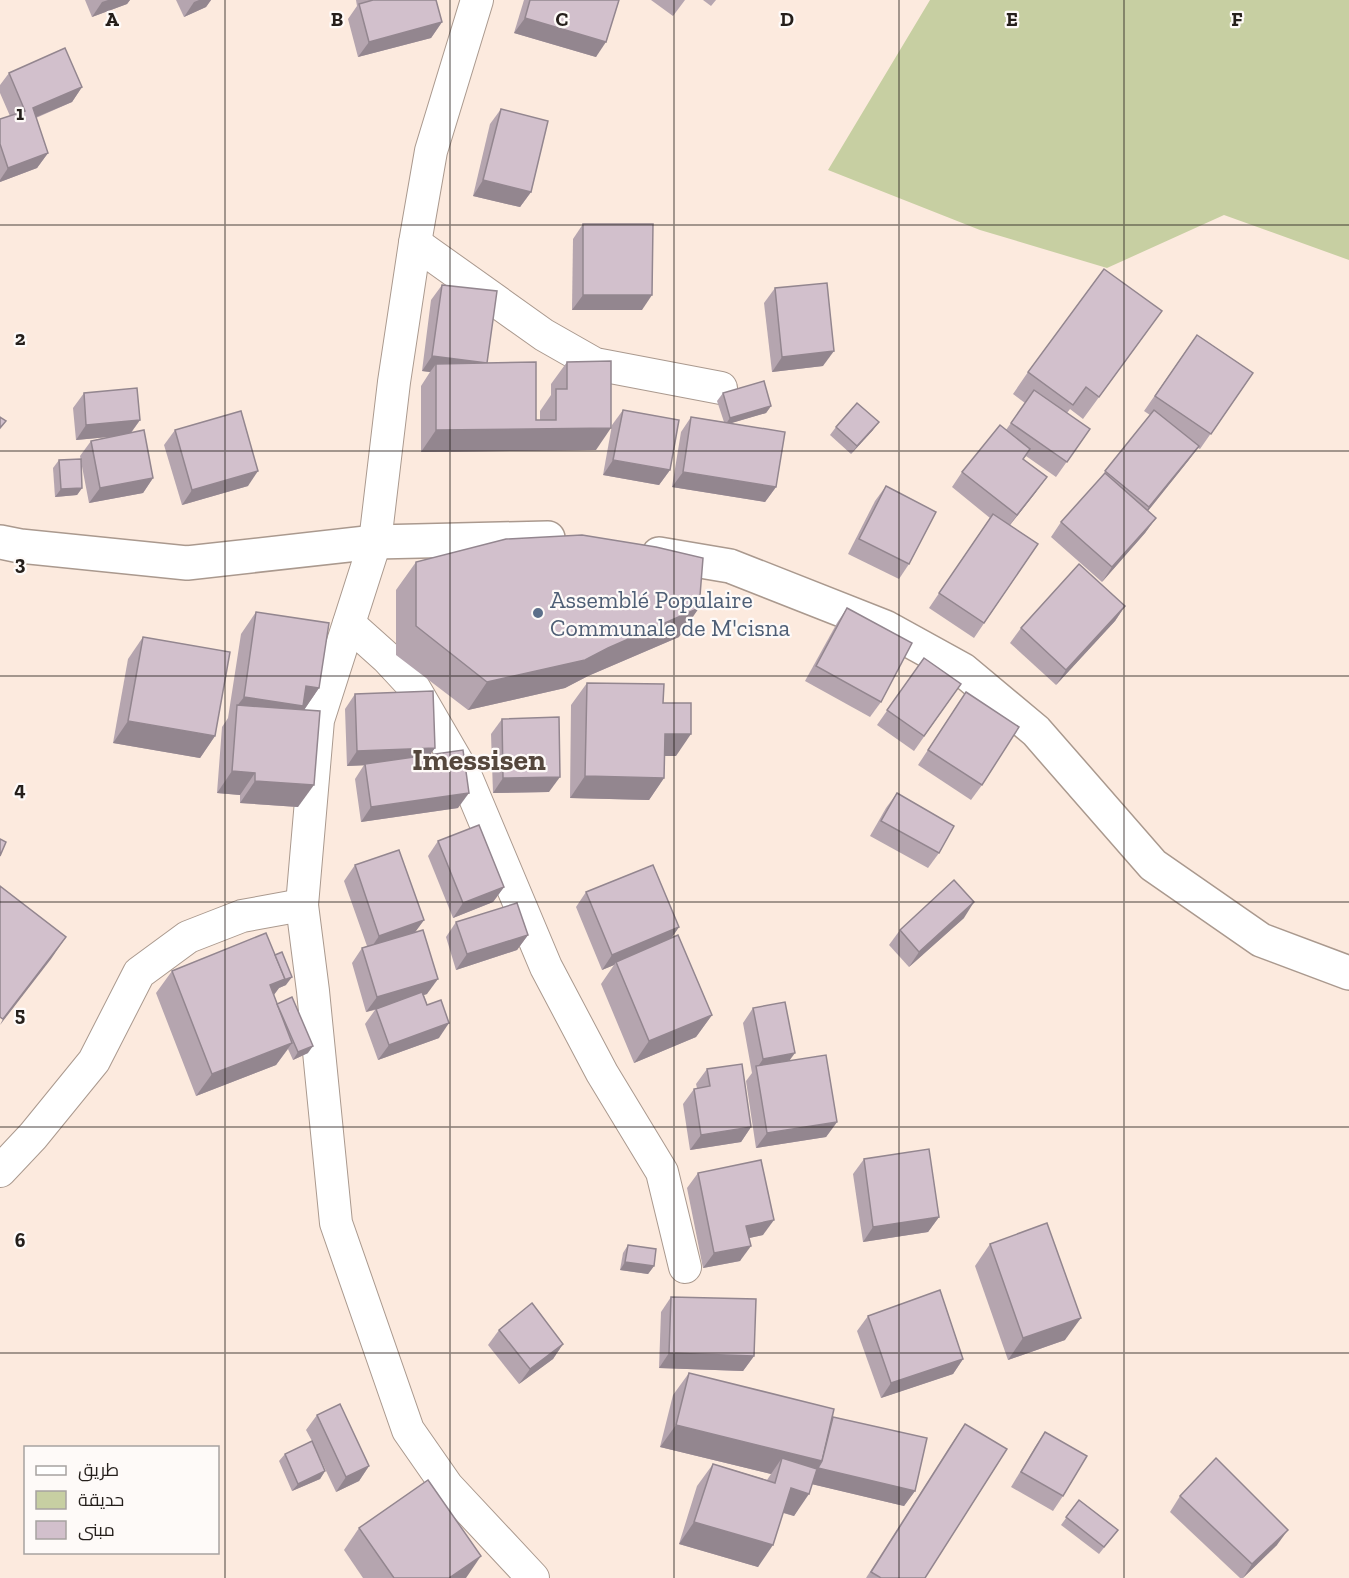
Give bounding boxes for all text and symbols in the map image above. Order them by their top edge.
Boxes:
text: A [105,7,119,31]
text: B [331,7,343,31]
text: C [556,7,569,31]
text: D [780,7,794,31]
text: E [1006,7,1018,31]
text: F [1231,7,1243,31]
text: 1 [16,101,24,125]
text: 2 [15,326,26,350]
text: 3 [15,551,26,575]
place label: Assemblé Populaire Communale de M'cisna [550,585,791,642]
marker: Assemblé Populaire Communale de M'cisna [531,606,545,620]
district label: Imessisen [412,742,546,778]
text: 4 [14,777,26,801]
text: 5 [15,1002,25,1026]
text: 6 [15,1228,26,1252]
legend [24,1446,219,1554]
text: طريق [78,1459,119,1482]
text: حديقة [78,1489,124,1511]
text: مبنى [78,1519,115,1541]

